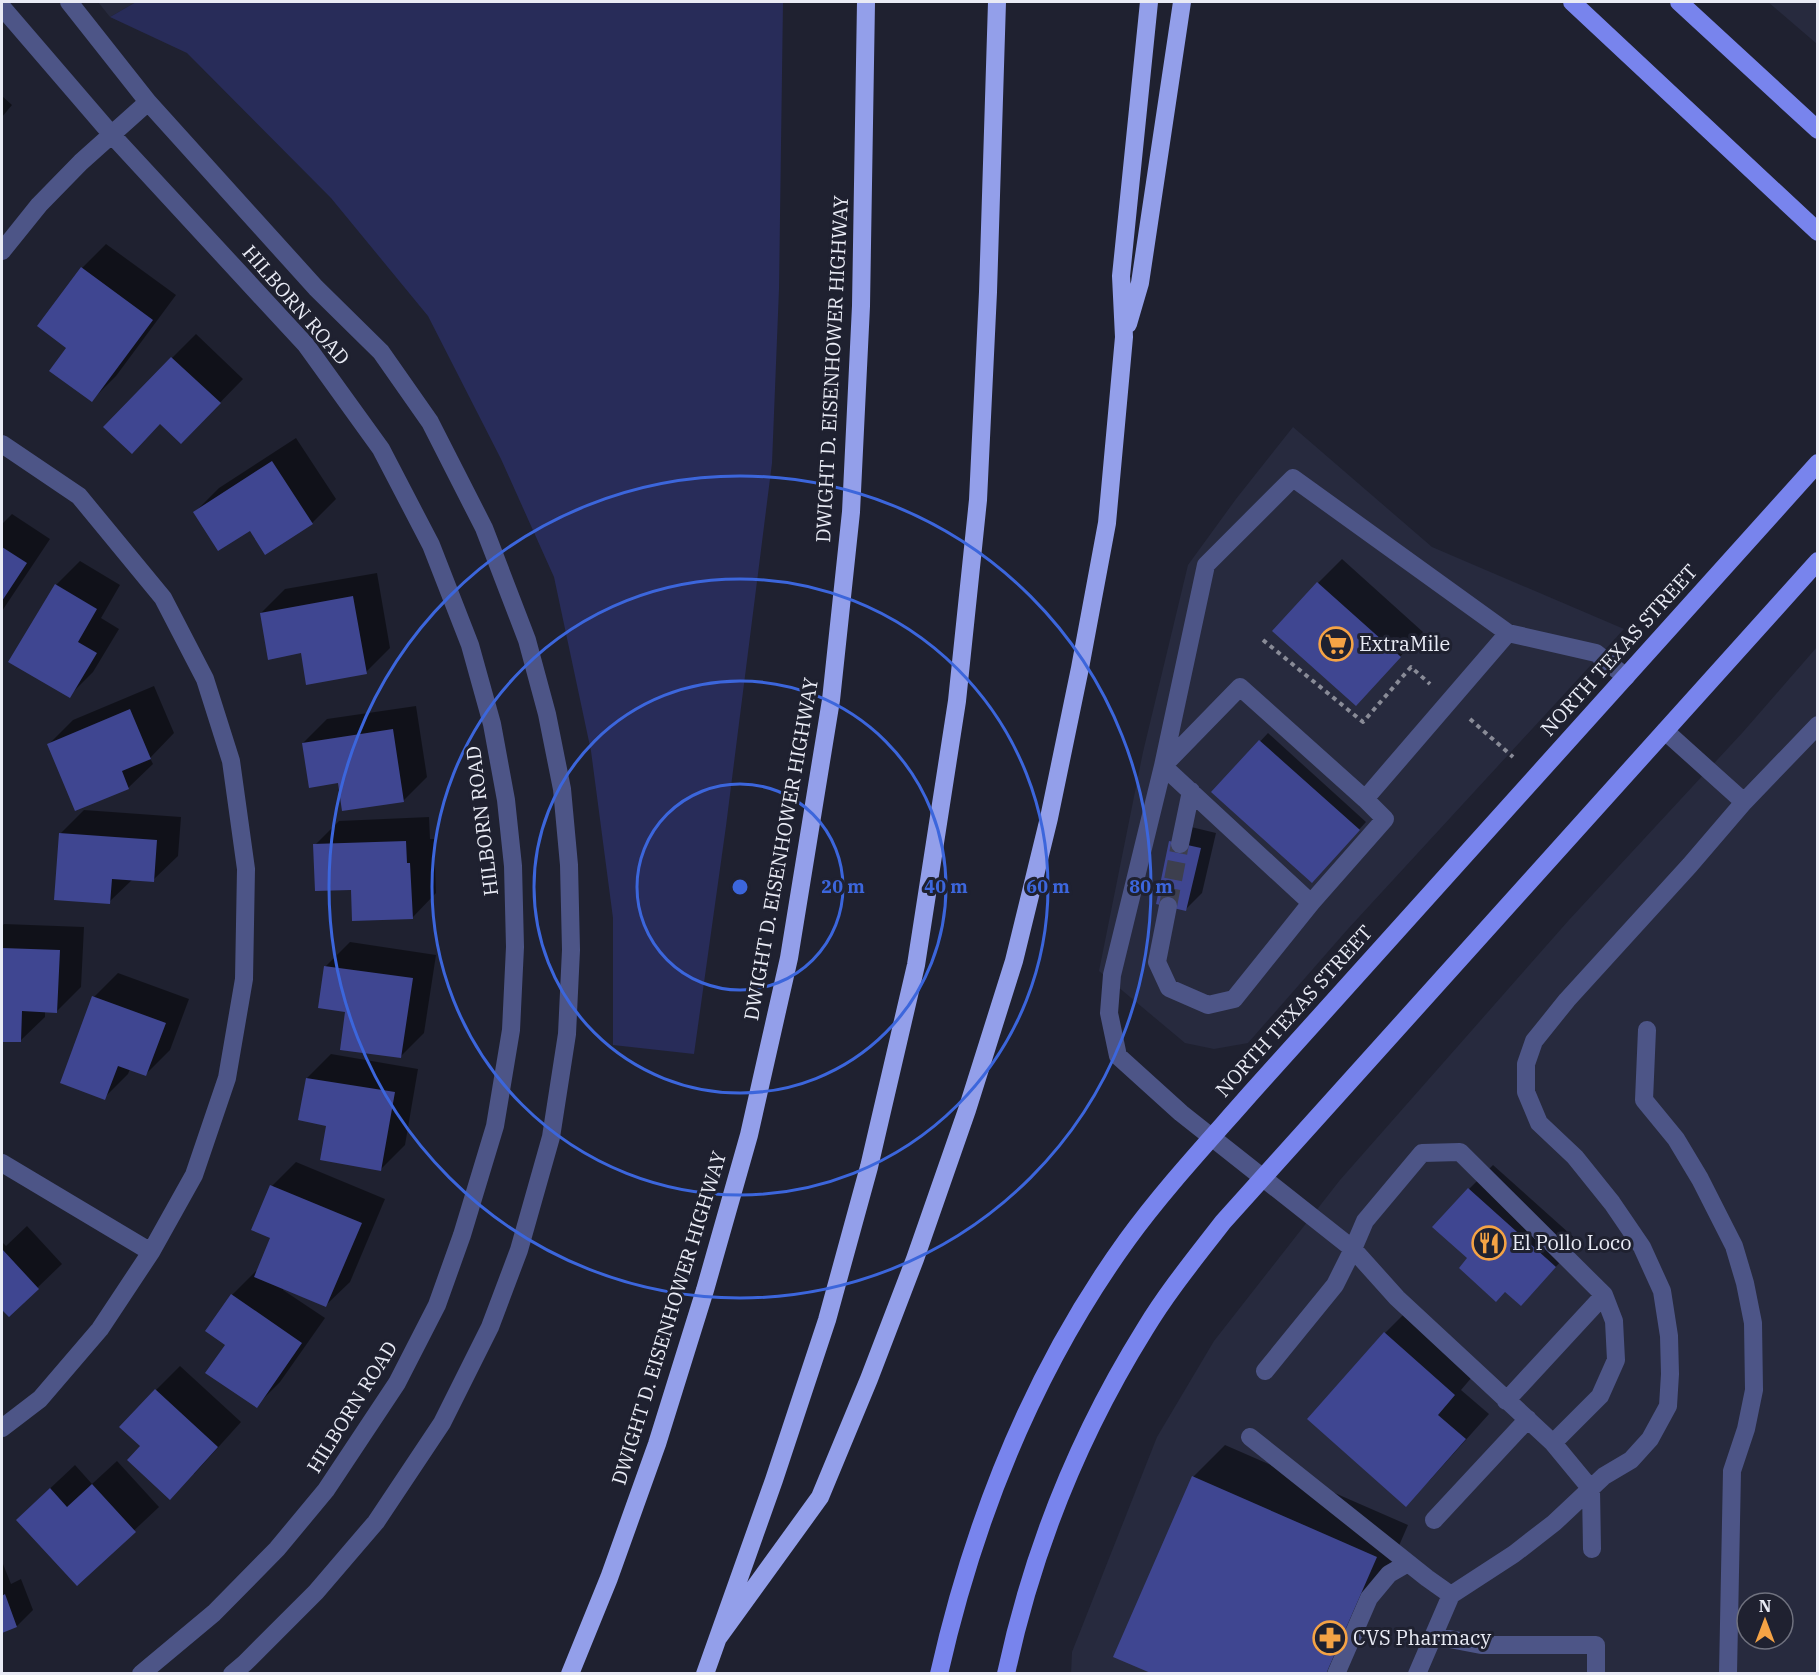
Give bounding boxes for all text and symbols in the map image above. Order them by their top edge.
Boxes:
street label: DWIGHT D. EISENHOWER HIGHWAY [809,194,854,543]
street label: HILBORN ROAD [237,239,356,370]
street label: NORTH TEXAS STREET [1534,558,1703,741]
supermarket icon: ExtraMile [1318,626,1354,662]
place label: ExtraMile [1359,630,1450,657]
street label: DWIGHT D. EISENHOWER HIGHWAY [737,675,824,1022]
street label: HILBORN ROAD [459,745,504,898]
text: 20 m [821,875,865,898]
text: 40 m [924,875,968,898]
text: 60 m [1026,875,1070,898]
text: 80 m [1129,875,1173,898]
centre of rings [730,877,750,897]
street label: NORTH TEXAS STREET [1209,919,1378,1102]
street label: DWIGHT D. EISENHOWER HIGHWAY [605,1147,732,1488]
restaurant icon: El Pollo Loco [1471,1225,1507,1261]
place label: El Pollo Loco [1512,1229,1632,1256]
street label: HILBORN ROAD [300,1336,403,1478]
north arrow [1735,1591,1795,1651]
text: N [1759,1596,1771,1616]
pharmacy icon: CVS Pharmacy [1312,1620,1348,1656]
place label: CVS Pharmacy [1353,1624,1492,1651]

